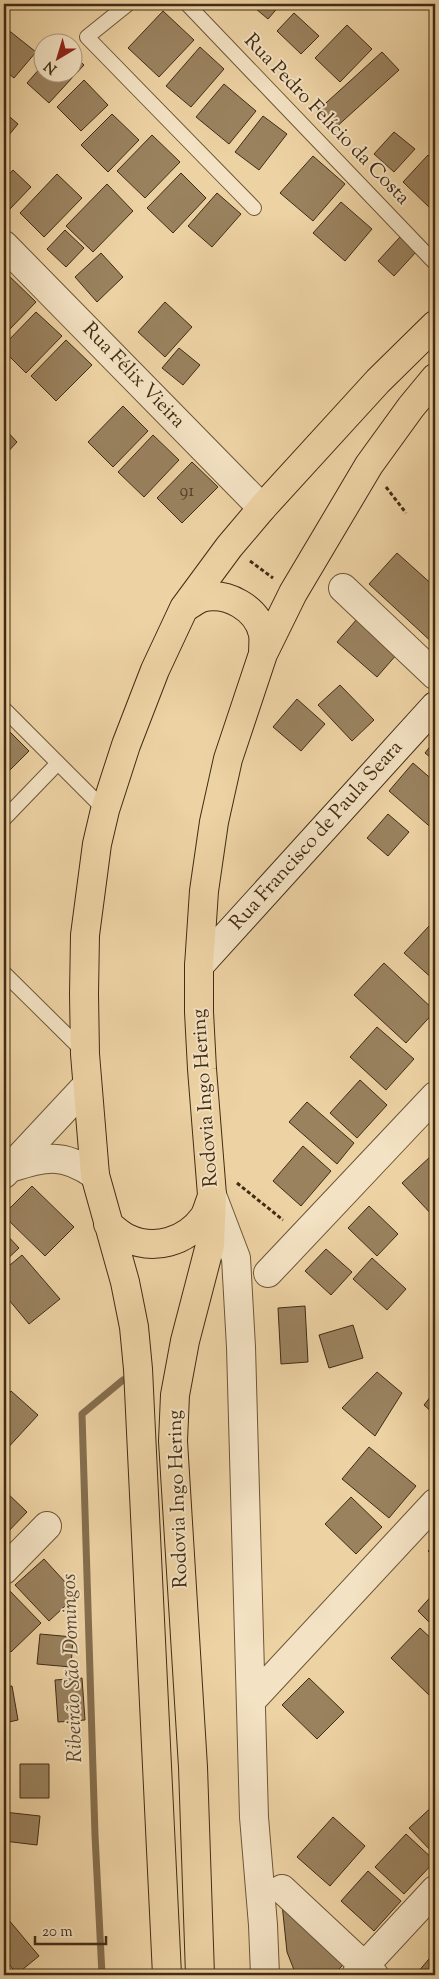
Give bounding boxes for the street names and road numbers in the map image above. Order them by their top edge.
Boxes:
street label: Rua Pedro Felício da Costa [236,28,416,212]
street label: Rua Félix Vieira [75,317,191,435]
street label: Rua Francisco de Paula Seara [224,735,410,937]
street label: Rodovia Ingo Hering [185,1008,227,1188]
street label: Rodovia Ingo Hering [161,1409,197,1589]

